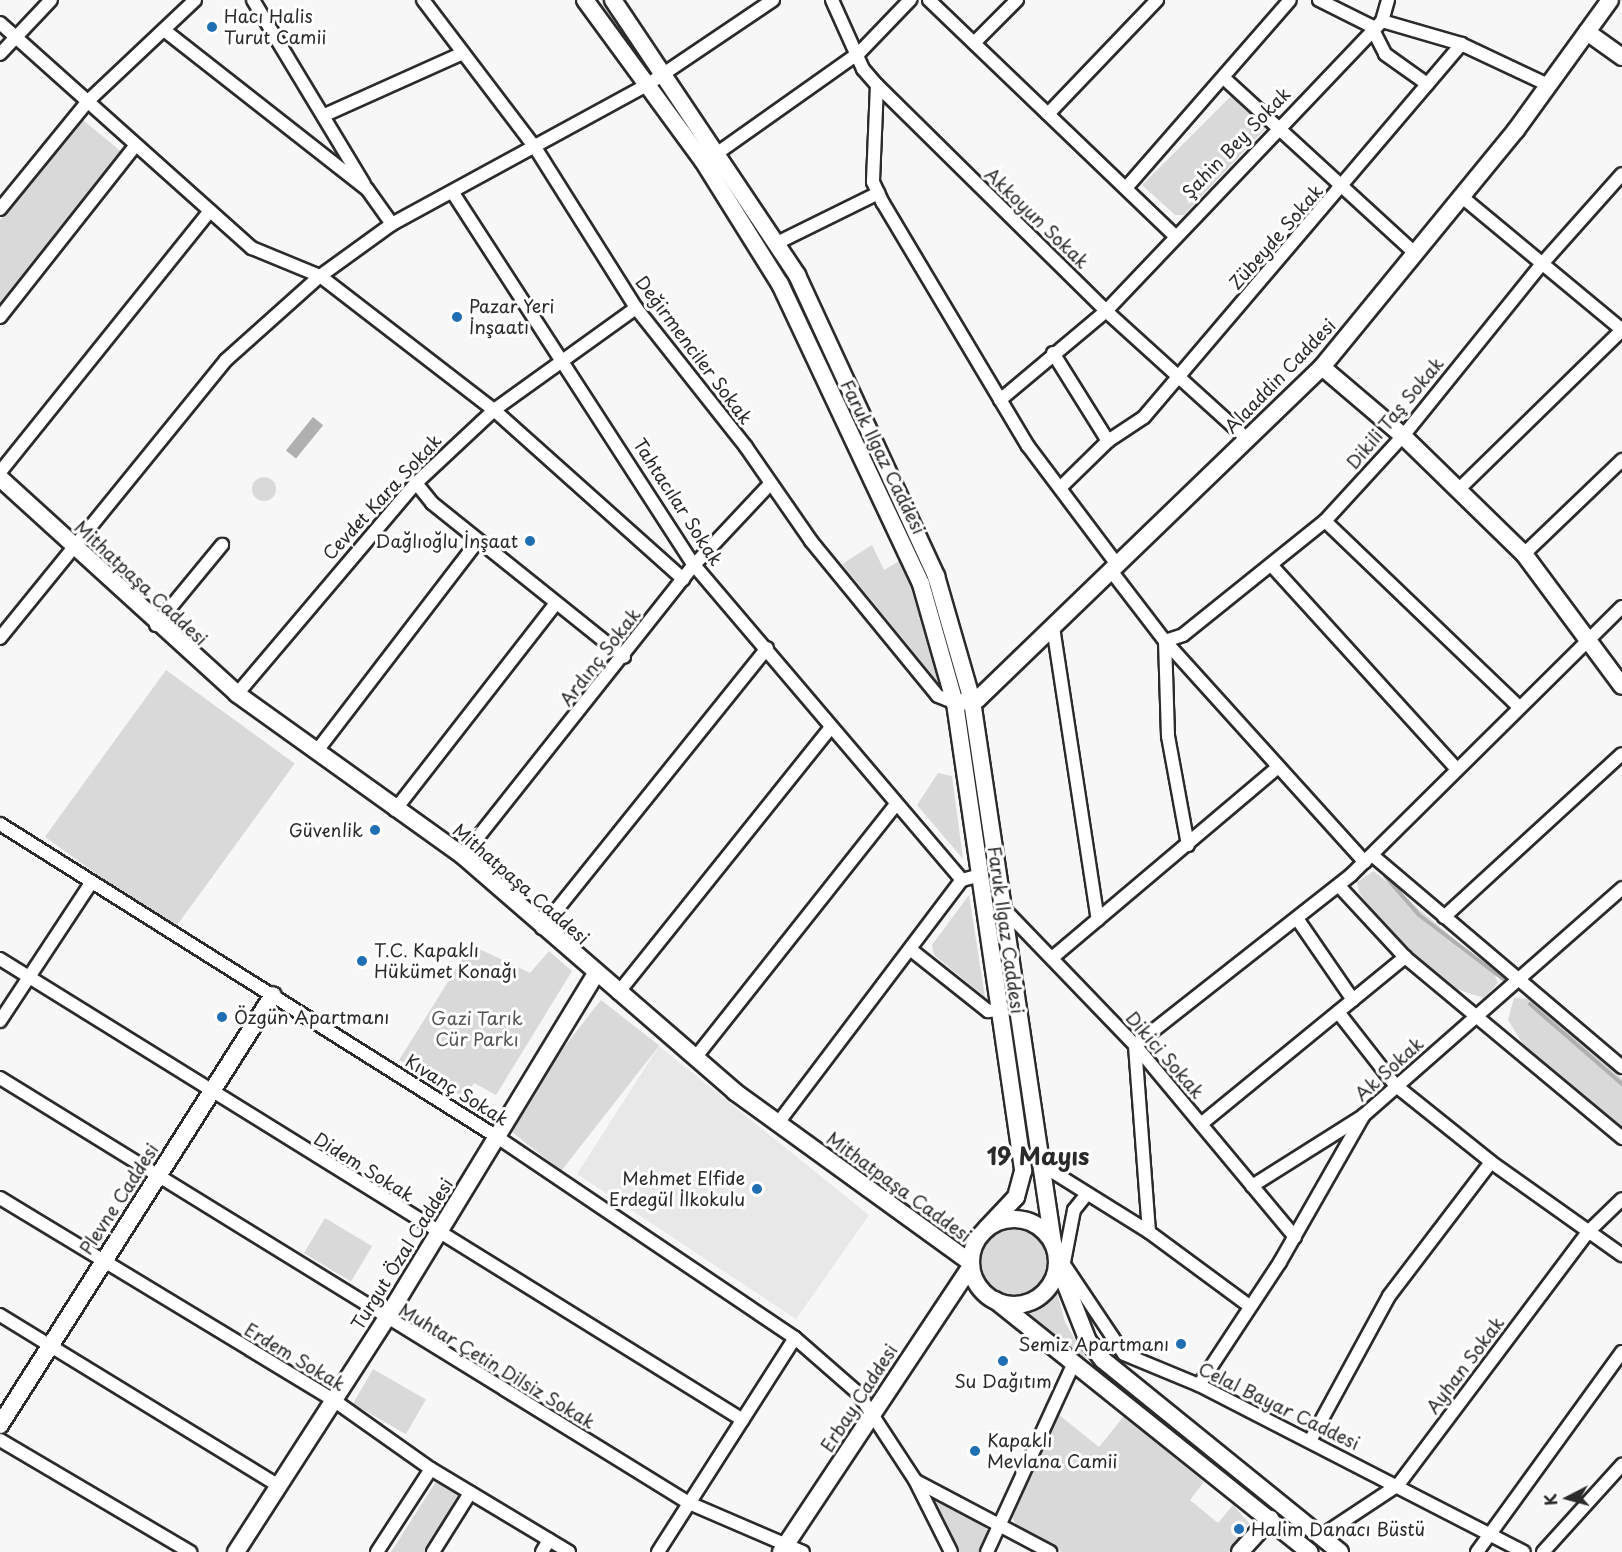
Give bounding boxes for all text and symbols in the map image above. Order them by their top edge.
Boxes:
place label: Hacı Halis Turut Camii [224,6,327,48]
marker: Hacı Halis Turut Camii [205,20,219,34]
street label: Şahin Bey Sokak [1178,83,1294,203]
street label: Akkoyun Sokak [981,163,1093,273]
street label: Zübeyde Sokak [1225,180,1327,294]
street label: Değirmenciler Sokak [631,271,757,429]
place label: Pazar Yeri İnşaatı [469,296,556,338]
marker: Pazar Yeri İnşaatı [450,310,464,324]
street label: Alaaddin Caddesi [1220,314,1340,438]
street label: Dikili Taş Sokak [1342,352,1448,474]
street label: Faruk Ilgaz Caddesi [836,376,930,538]
street label: Cevdet Kara Sokak [318,429,446,565]
street label: Tahtacılar Sokak [629,434,727,570]
street label: Mithatpaşa Caddesi [71,516,211,650]
place label: Dağlıoğlu İnşaat [376,530,518,552]
marker: Dağlıoğlu İnşaat [523,534,537,548]
street label: Ardınç Sokak [555,604,645,710]
place label: Güvenlik [289,819,363,841]
street label: Mithatpaşa Caddesi [449,819,593,949]
marker: Güvenlik [368,823,382,837]
street label: Faruk Ilgaz Caddesi [983,844,1029,1016]
place label: T.C. Kapaklı Hükümet Konağı [374,940,519,982]
marker: T.C. Kapaklı Hükümet Konağı [355,954,369,968]
place label: Özgün Apartmanı [234,1006,389,1028]
street label: Dikici Sokak [1121,1007,1209,1103]
park label: Gazi Tarık Cür Parkı [431,1008,523,1050]
marker: Özgün Apartmanı [215,1010,229,1024]
street label: Ak Sokak [1350,1033,1428,1105]
street label: Kıvanç Sokak [402,1050,512,1130]
street label: Didem Sokak [310,1127,418,1207]
street label: Mithatpaşa Caddesi [823,1128,975,1246]
street label: Plevne Caddesi [75,1139,163,1259]
district label: 19 Mayıs [986,1142,1090,1170]
place label: Mehmet Elfide Erdegül İlkokulu [609,1168,745,1210]
street label: Turgut Özal Caddesi [346,1174,458,1334]
marker: Mehmet Elfide Erdegül İlkokulu [750,1182,764,1196]
street label: Muhtar Çetin Dilsiz Sokak [394,1298,600,1434]
street label: Ayhan Sokak [1422,1312,1508,1418]
street label: Erdem Sokak [240,1318,350,1396]
place label: Semiz Apartmanı [1018,1333,1169,1355]
marker: Semiz Apartmanı [1174,1337,1188,1351]
street label: Erbay Caddesi [816,1340,902,1456]
marker: Su Dağıtım [996,1354,1010,1368]
street label: Celal Bayar Caddesi [1195,1358,1363,1454]
place label: Su Dağıtım [954,1370,1052,1392]
place label: Kapaklı Mevlana Camii [987,1430,1117,1472]
marker: Kapaklı Mevlana Camii [968,1444,982,1458]
north arrow [1538,1468,1598,1528]
text: K [1538,1493,1563,1507]
place label: Halim Danacı Büstü [1251,1518,1426,1540]
marker: Halim Danacı Büstü [1232,1522,1246,1536]

